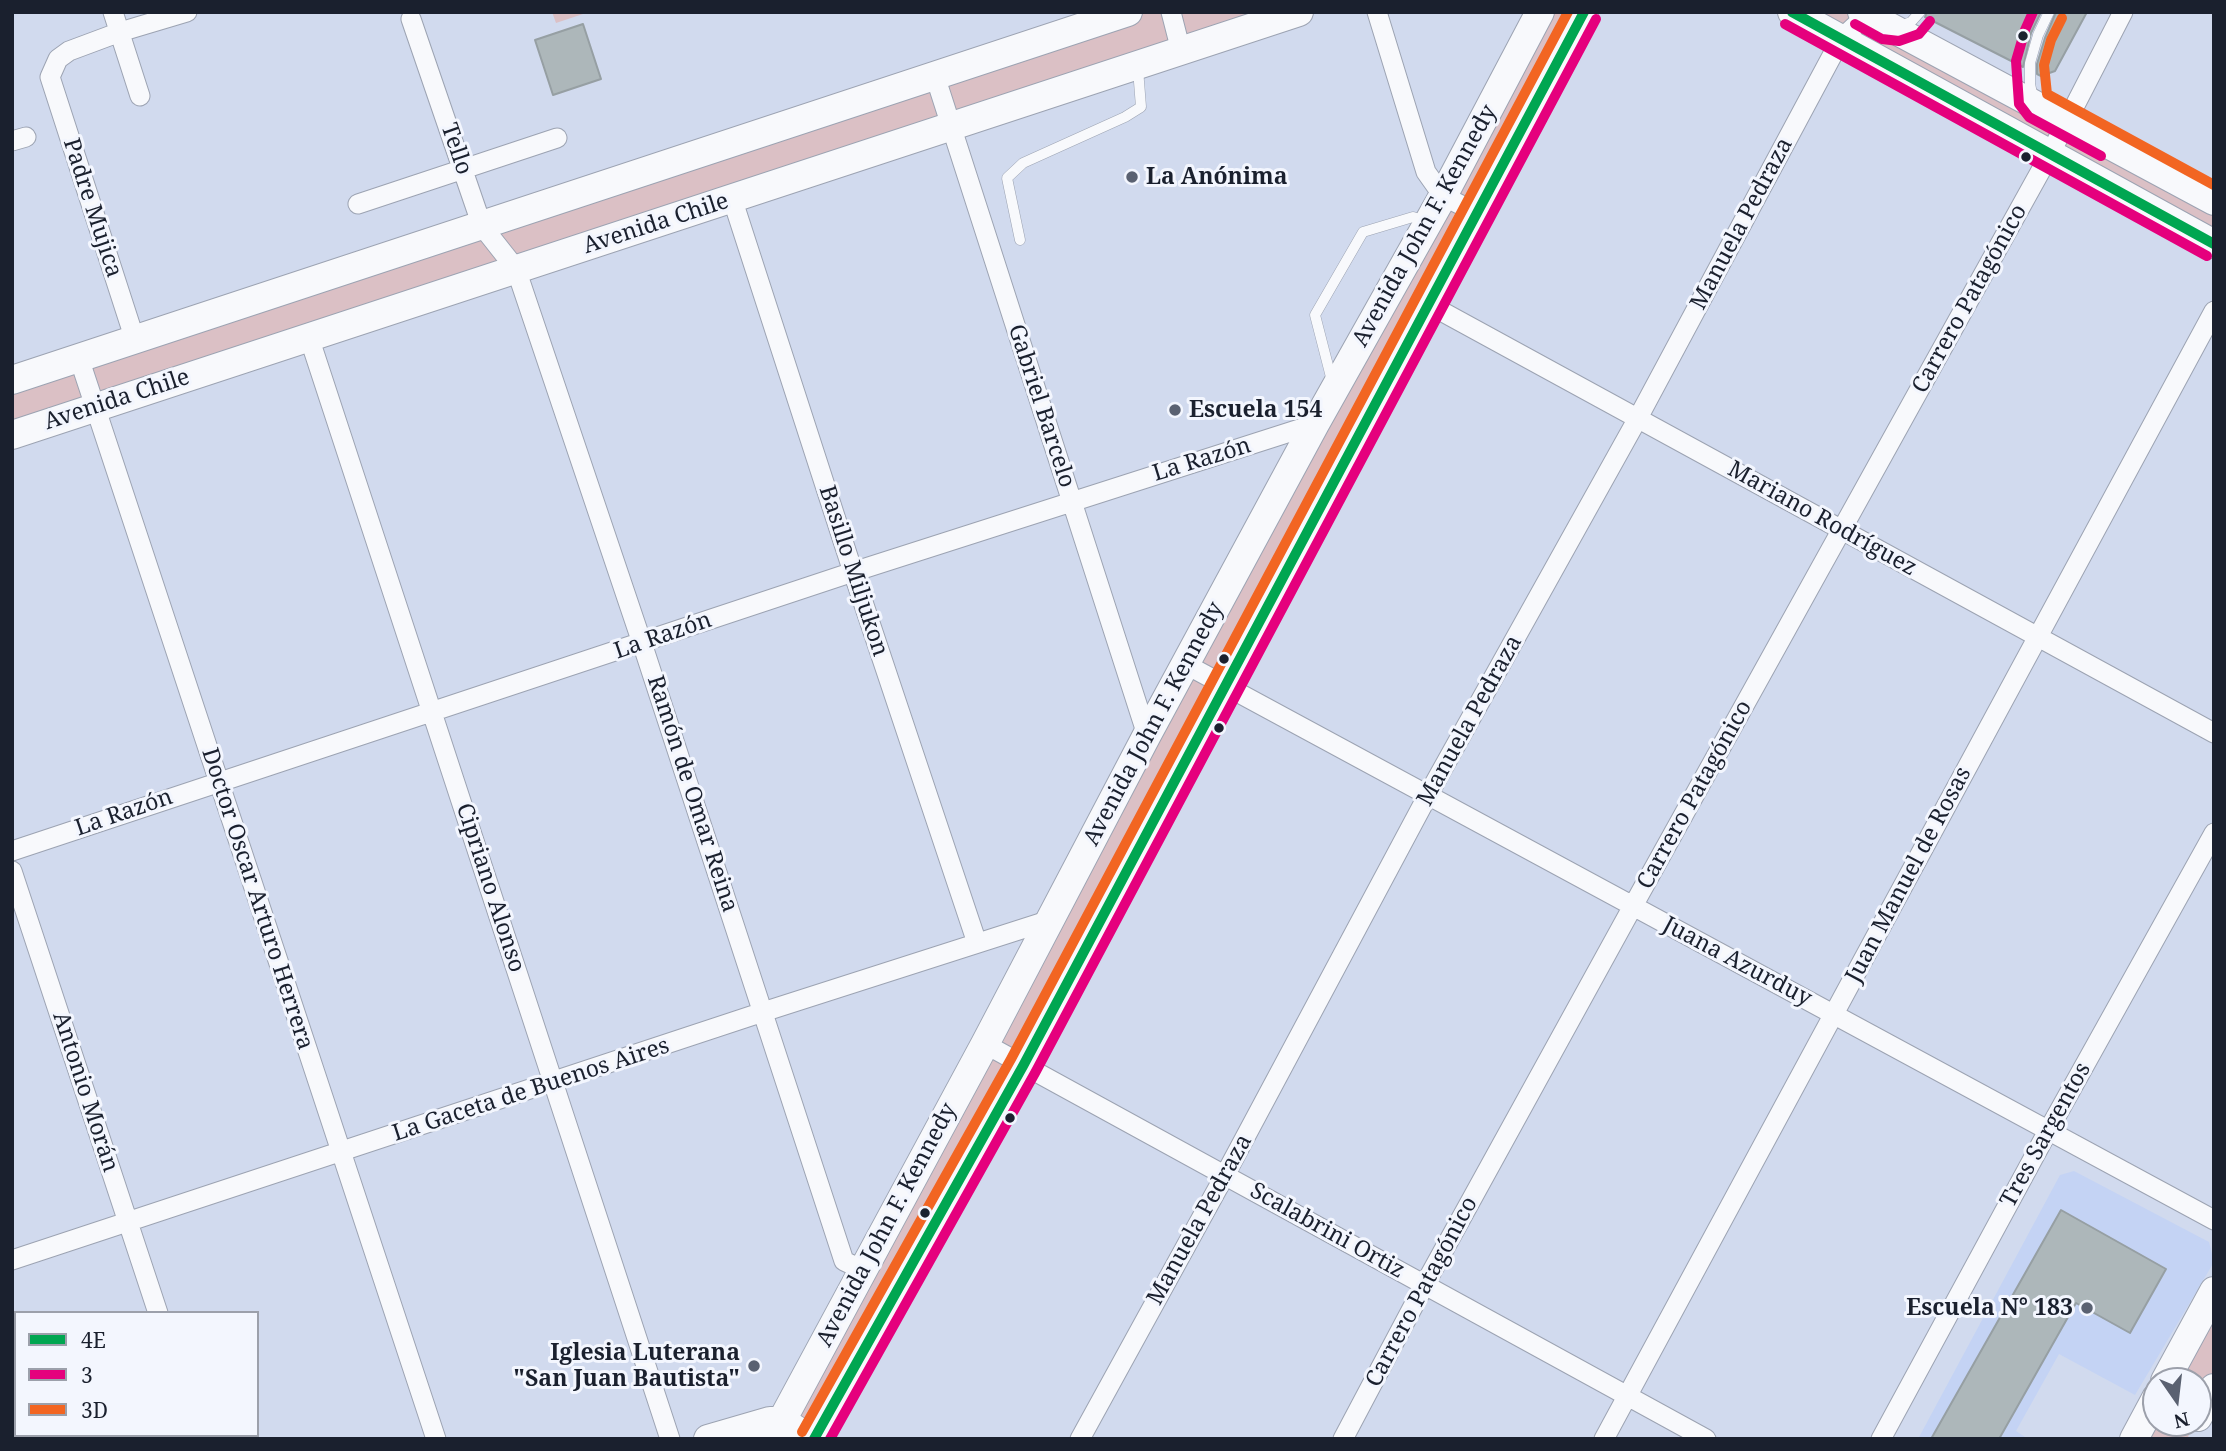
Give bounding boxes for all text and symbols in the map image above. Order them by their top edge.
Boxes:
unlabelled marker [2016,29,2030,43]
street label: Avenida John F. Kennedy [1347,100,1503,352]
street label: Tello [434,120,478,178]
street label: Manuela Pedraza [1685,133,1799,315]
street label: Padre Mujica [57,135,127,281]
unlabelled marker [2019,150,2033,164]
place label: La Anónima [1146,163,1288,191]
marker: La Anónima [1124,169,1140,185]
street label: Avenida Chile [580,188,732,260]
street label: Carrero Patagónico [1907,200,2033,398]
street label: Gabriel Barcelo [1002,321,1080,491]
street label: Avenida Chile [41,364,193,436]
place label: Escuela 154 [1189,396,1323,424]
marker: Escuela 154 [1167,402,1183,418]
street label: La Razón [1150,432,1254,488]
street label: Mariano Rodríguez [1723,456,1921,582]
street label: Basillo Miljukon [812,482,894,660]
street label: Avenida John F. Kennedy [1078,597,1230,851]
street label: La Razón [611,606,715,666]
street label: Manuela Pedraza [1412,631,1528,811]
unlabelled marker [1217,652,1231,666]
street label: Ramón de Omar Reina [641,672,743,916]
street label: Carrero Patagónico [1632,696,1758,894]
unlabelled marker [1212,721,1226,735]
street label: Doctor Oscar Arturo Herrera [195,745,319,1053]
street label: Juan Manuel de Rosas [1840,762,1978,988]
street label: La Razón [72,783,176,843]
street label: Cipriano Alonso [450,800,530,976]
street label: Juana Azurduy [1658,911,1816,1013]
street label: Antonio Morán [46,1008,124,1176]
street label: La Gaceta de Buenos Aires [389,1032,673,1148]
street label: Tres Sargentos [1995,1058,2097,1212]
street label: Avenida John F. Kennedy [811,1098,963,1352]
unlabelled marker [1003,1111,1017,1125]
street label: Manuela Pedraza [1142,1130,1258,1310]
street label: Scalabrini Ortiz [1245,1177,1409,1285]
street label: Carrero Patagónico [1360,1192,1484,1392]
unlabelled marker [918,1206,932,1220]
place label: Escuela N° 183 [1906,1294,2073,1322]
marker: Escuela N° 183 [2079,1300,2095,1316]
legend [14,1311,259,1437]
text: 4E [81,1326,106,1354]
place label: Iglesia Luterana "San Juan Bautista" [513,1339,740,1393]
marker: Iglesia Luterana "San Juan Bautista" [746,1358,762,1374]
text: 3 [81,1361,93,1389]
north arrow [2142,1367,2212,1437]
text: 3D [81,1396,108,1424]
text: N [2171,1406,2192,1435]

